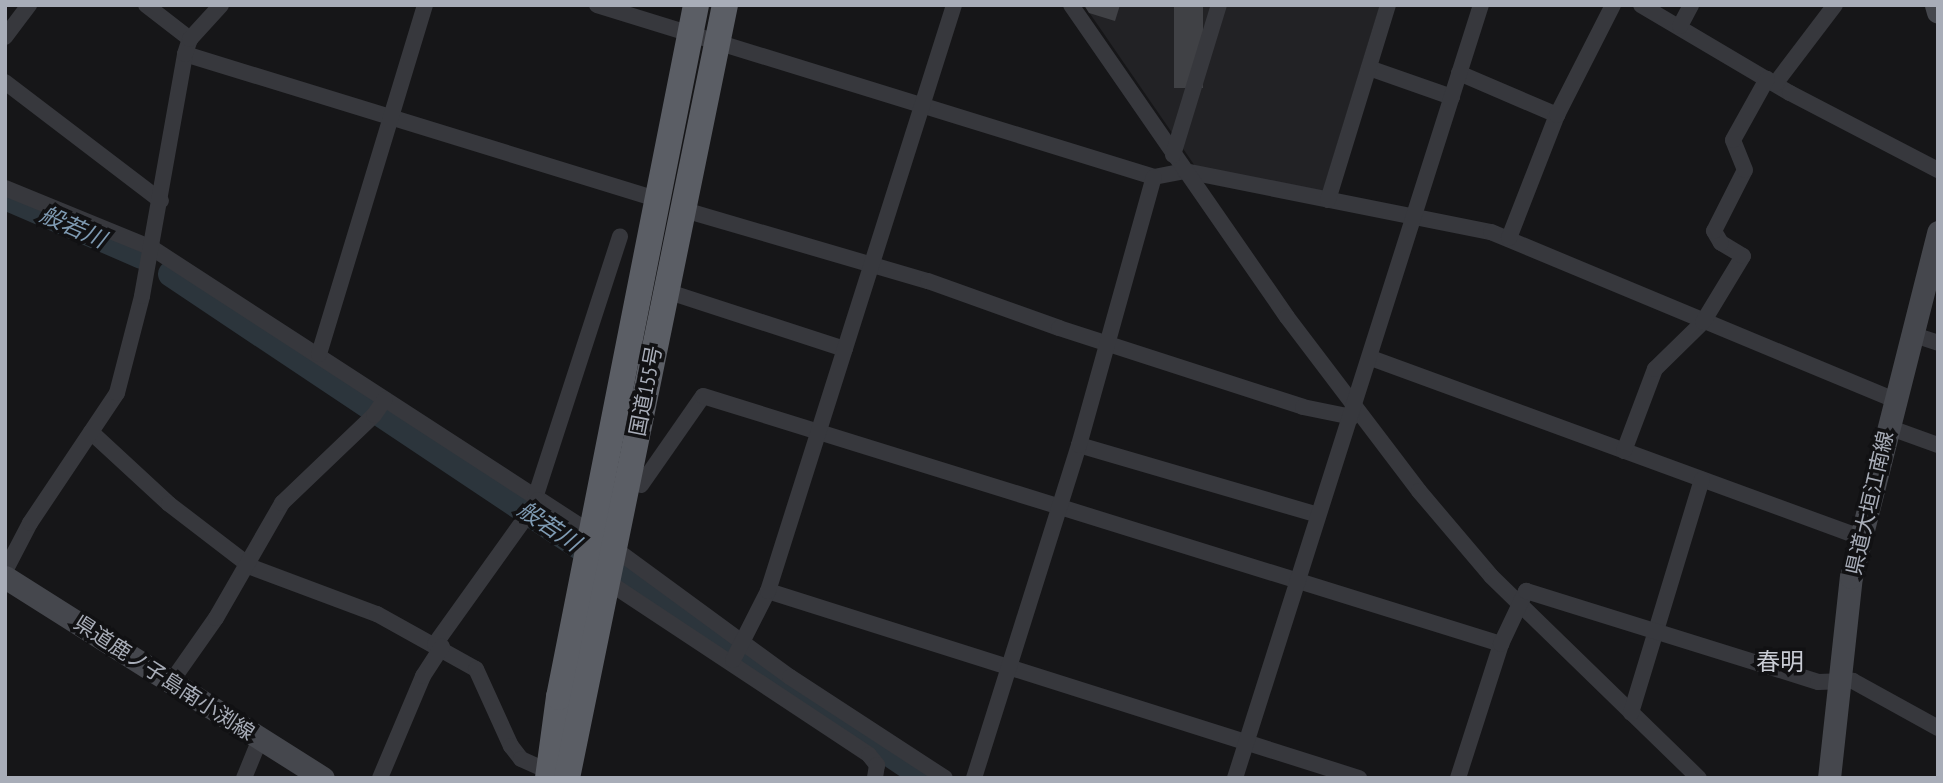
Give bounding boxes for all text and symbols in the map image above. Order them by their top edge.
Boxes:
water label: 般若川 [36,200,110,254]
street label: 国道155号 [625,344,667,438]
street label: 県道大垣江南線 [1841,429,1899,577]
water label: 般若川 [513,495,585,557]
street label: 県道鹿ノ子島南小渕線 [69,610,259,746]
district label: 春明 [1756,648,1804,676]

